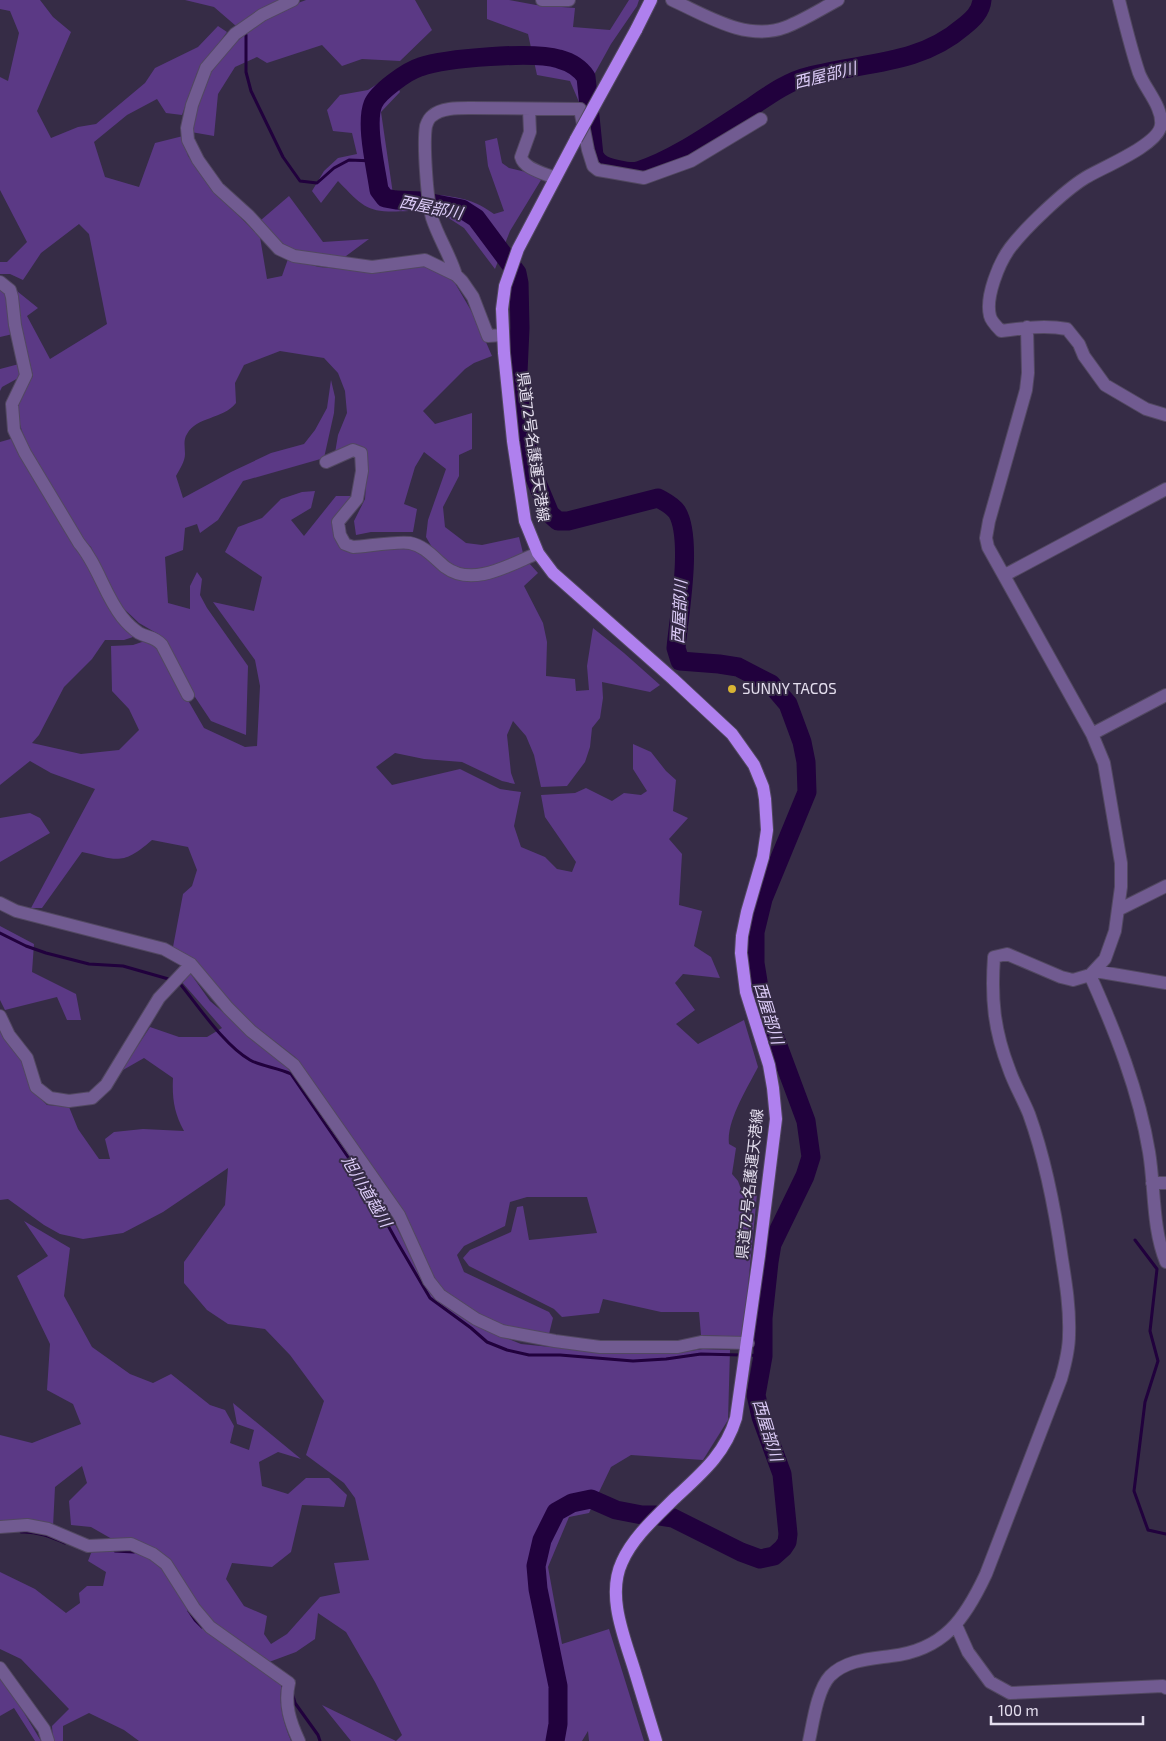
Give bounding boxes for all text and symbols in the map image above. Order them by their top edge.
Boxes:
water label: 西屋部川 [792,57,860,91]
water label: 西屋部川 [398,191,466,222]
street label: 県道72号名護運天港線 [515,371,553,523]
water label: 西屋部川 [667,578,690,644]
place label: SUNNY TACOS [742,679,837,697]
marker: SUNNY TACOS [726,683,738,695]
water label: 西屋部川 [751,979,789,1048]
street label: 県道72号名護運天港線 [732,1108,766,1260]
water label: 旭川道越川 [339,1152,397,1232]
water label: 西屋部川 [750,1396,788,1465]
scale bar [991,1694,1144,1726]
text: 100 m [998,1701,1039,1719]

